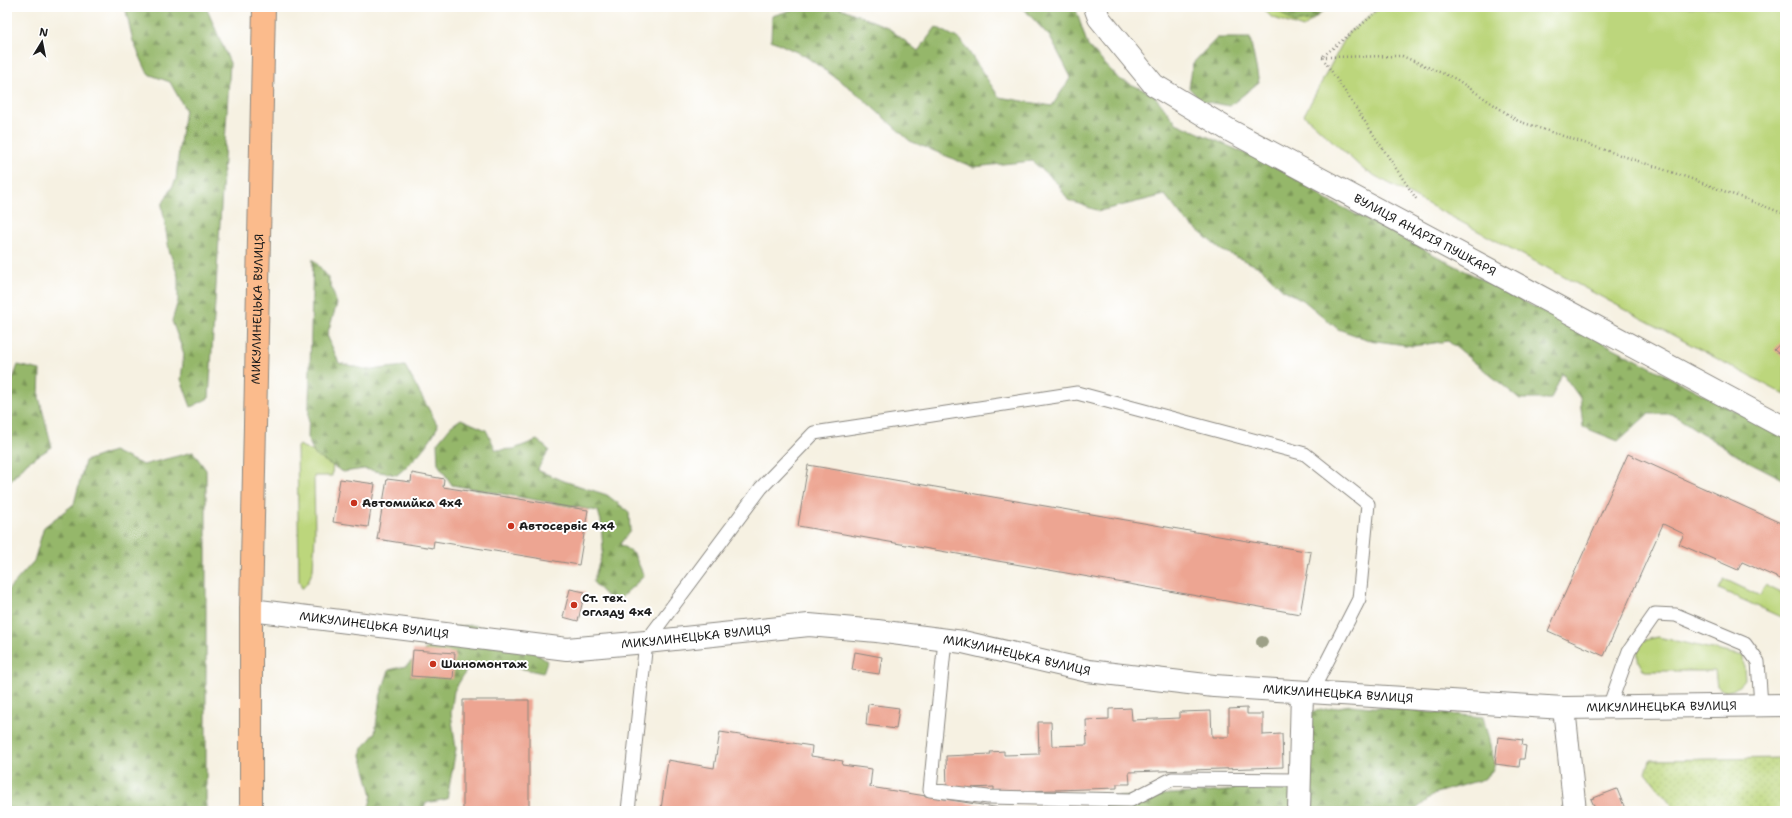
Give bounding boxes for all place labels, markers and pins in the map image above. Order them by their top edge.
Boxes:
place label: Автомийка 4х4 [362,495,463,511]
marker: Автомийка 4х4 [349,498,359,508]
place label: Автосервіс 4х4 [519,518,616,534]
marker: Автосервіс 4х4 [506,521,516,531]
place label: Ст. тех. огляду 4х4 [582,590,653,620]
marker: Ст. тех. огляду 4х4 [569,600,579,610]
place label: Шиномонтаж [441,656,528,672]
marker: Шиномонтаж [428,659,438,669]

